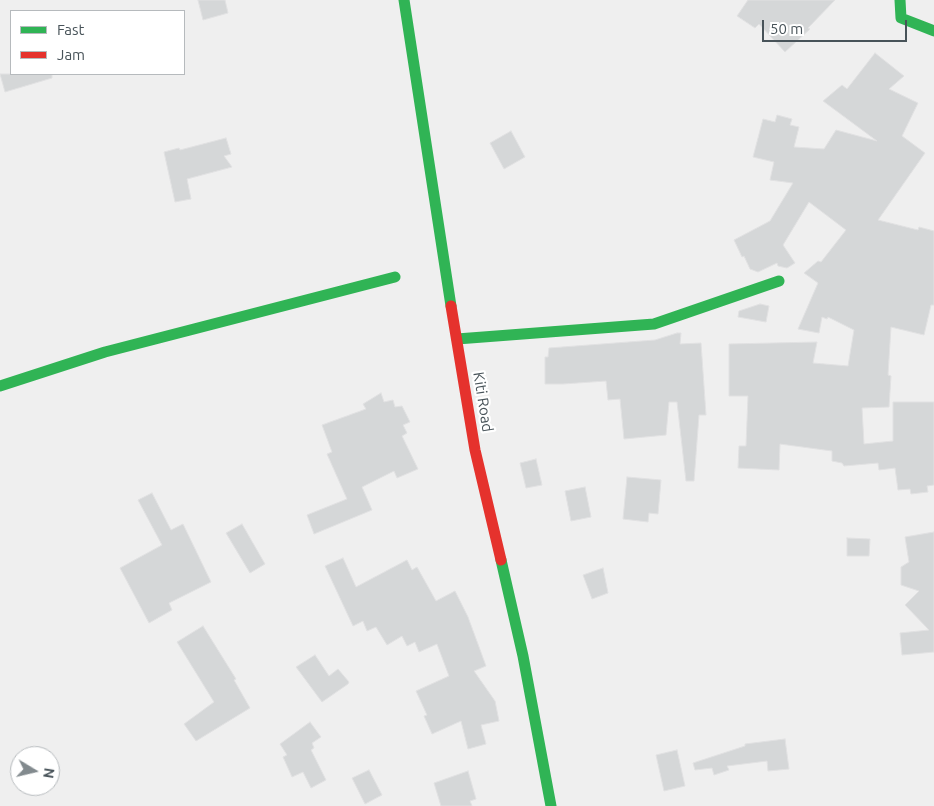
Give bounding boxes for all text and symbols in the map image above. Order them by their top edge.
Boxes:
legend [10,10,185,75]
scale bar [764,10,909,42]
text: 50 m [770,20,803,37]
text: Fast [57,21,84,38]
text: Jam [57,46,85,63]
street label: Kiti Road [469,371,497,433]
north arrow [10,746,60,796]
text: N [40,767,58,780]

